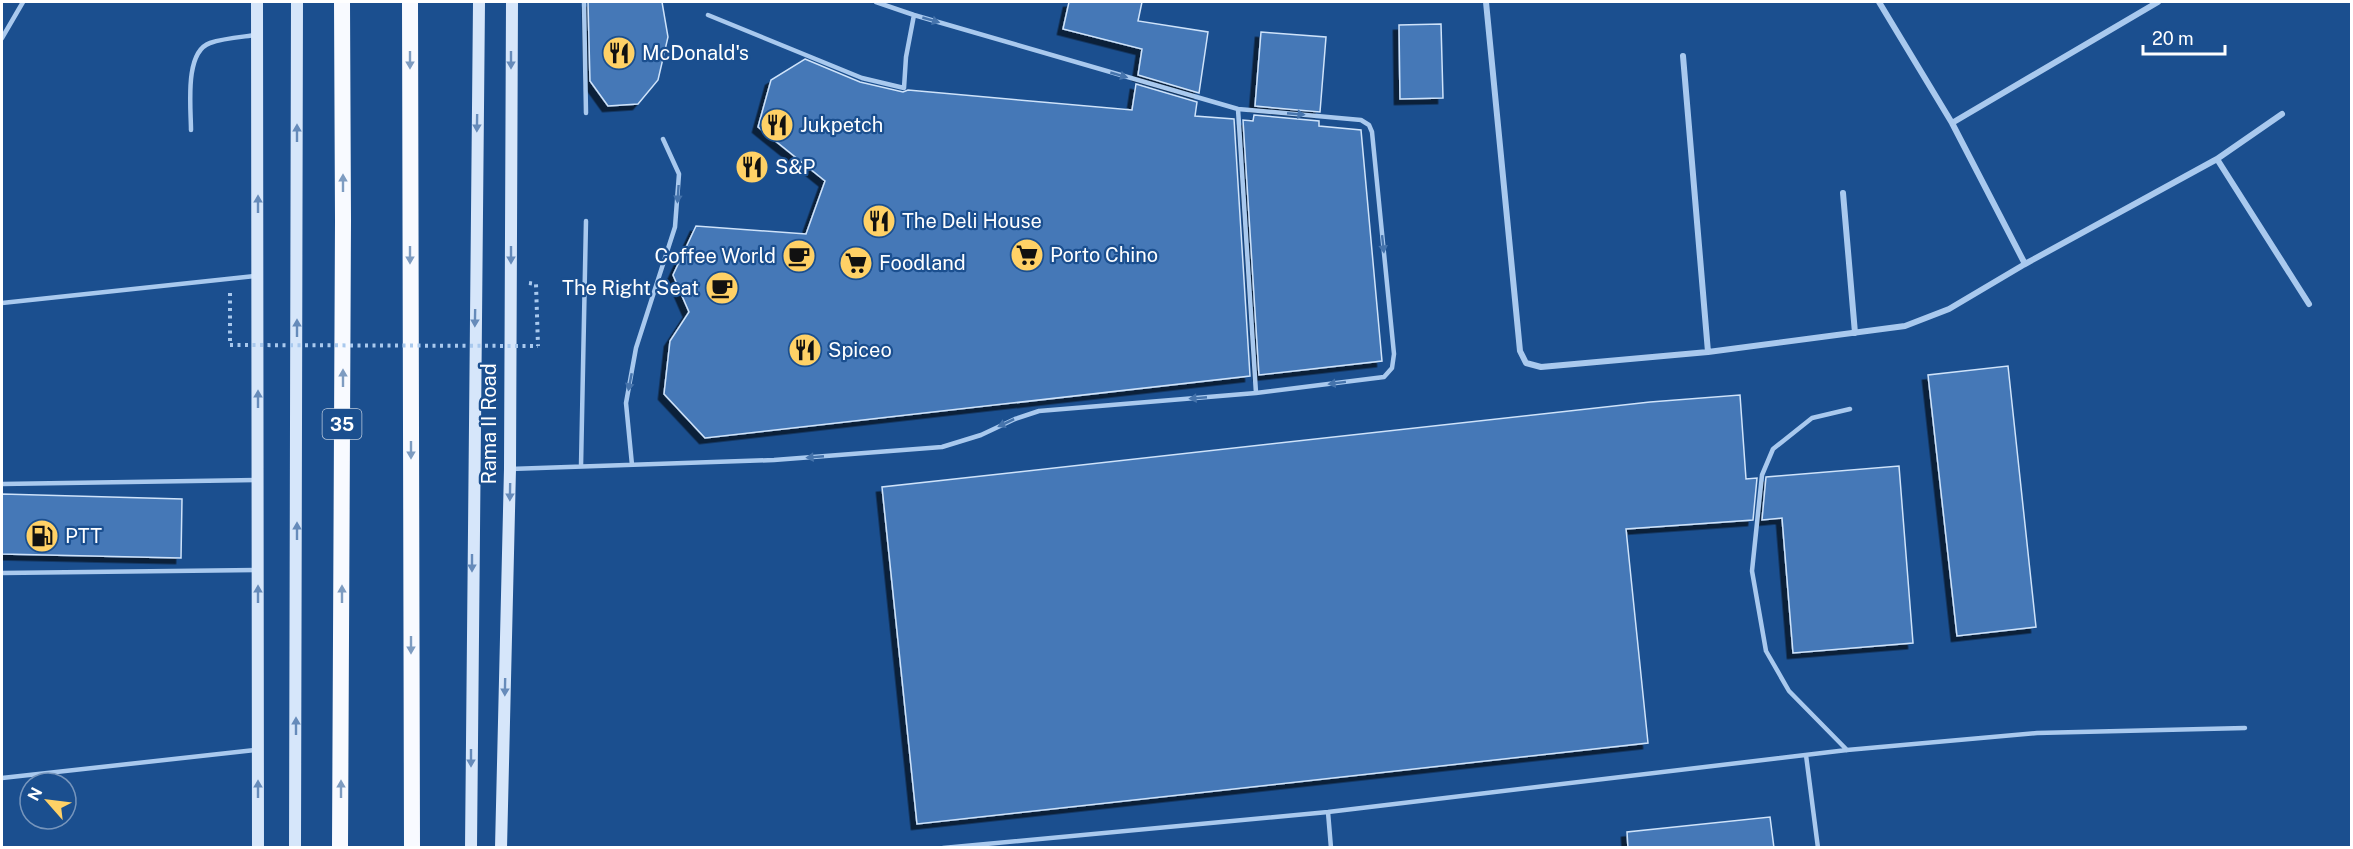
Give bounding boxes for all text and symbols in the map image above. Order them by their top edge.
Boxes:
one-way arrow [922,16,940,25]
scale bar [2143,18,2226,56]
text: 20 m [2152,28,2194,49]
restaurant icon: McDonald's [601,35,637,71]
place label: McDonald's [642,41,749,65]
one-way arrow [405,50,415,69]
one-way arrow [507,50,516,69]
one-way arrow [1110,71,1128,80]
restaurant icon: Jukpetch [759,107,795,143]
one-way arrow [1286,109,1305,119]
one-way arrow [472,113,482,132]
place label: Jukpetch [800,113,883,137]
one-way arrow [292,124,302,143]
restaurant icon: S&P [734,149,770,185]
place label: S&P [775,155,816,179]
one-way arrow [338,174,348,193]
one-way arrow [673,184,683,203]
one-way arrow [253,195,263,214]
restaurant icon: The Deli House [861,203,897,239]
place label: The Deli House [902,209,1042,233]
one-way arrow [1378,235,1388,254]
supermarket icon: Porto Chino [1009,237,1045,273]
cafe icon: Coffee World [781,238,817,274]
place label: Porto Chino [1050,243,1158,267]
place label: Coffee World [654,244,776,268]
one-way arrow [405,245,415,264]
one-way arrow [506,245,515,264]
supermarket icon: Foodland [838,245,874,281]
place label: Foodland [879,251,966,275]
cafe icon: The Right Seat [704,270,740,306]
place label: The Right Seat [562,276,699,300]
one-way arrow [470,308,480,327]
one-way arrow [292,319,302,338]
restaurant icon: Spiceo [787,332,823,368]
place label: Spiceo [828,338,892,362]
street label: Rama II Road [477,363,501,485]
one-way arrow [338,369,347,388]
one-way arrow [625,373,634,392]
one-way arrow [1327,378,1346,387]
one-way arrow [253,390,263,409]
one-way arrow [1188,393,1207,403]
road number: 35 [322,409,362,439]
one-way arrow [997,419,1014,428]
one-way arrow [406,440,416,459]
one-way arrow [806,452,825,462]
one-way arrow [505,482,514,501]
fuel station icon: PTT [24,518,60,554]
one-way arrow [292,522,302,541]
place label: PTT [65,524,102,548]
one-way arrow [467,554,477,573]
one-way arrow [253,585,263,604]
one-way arrow [337,585,347,604]
one-way arrow [406,635,416,654]
one-way arrow [500,677,510,696]
one-way arrow [291,717,301,736]
one-way arrow [466,749,476,768]
north arrow [18,771,78,831]
one-way arrow [253,780,263,799]
one-way arrow [336,780,346,799]
text: N [24,784,47,804]

